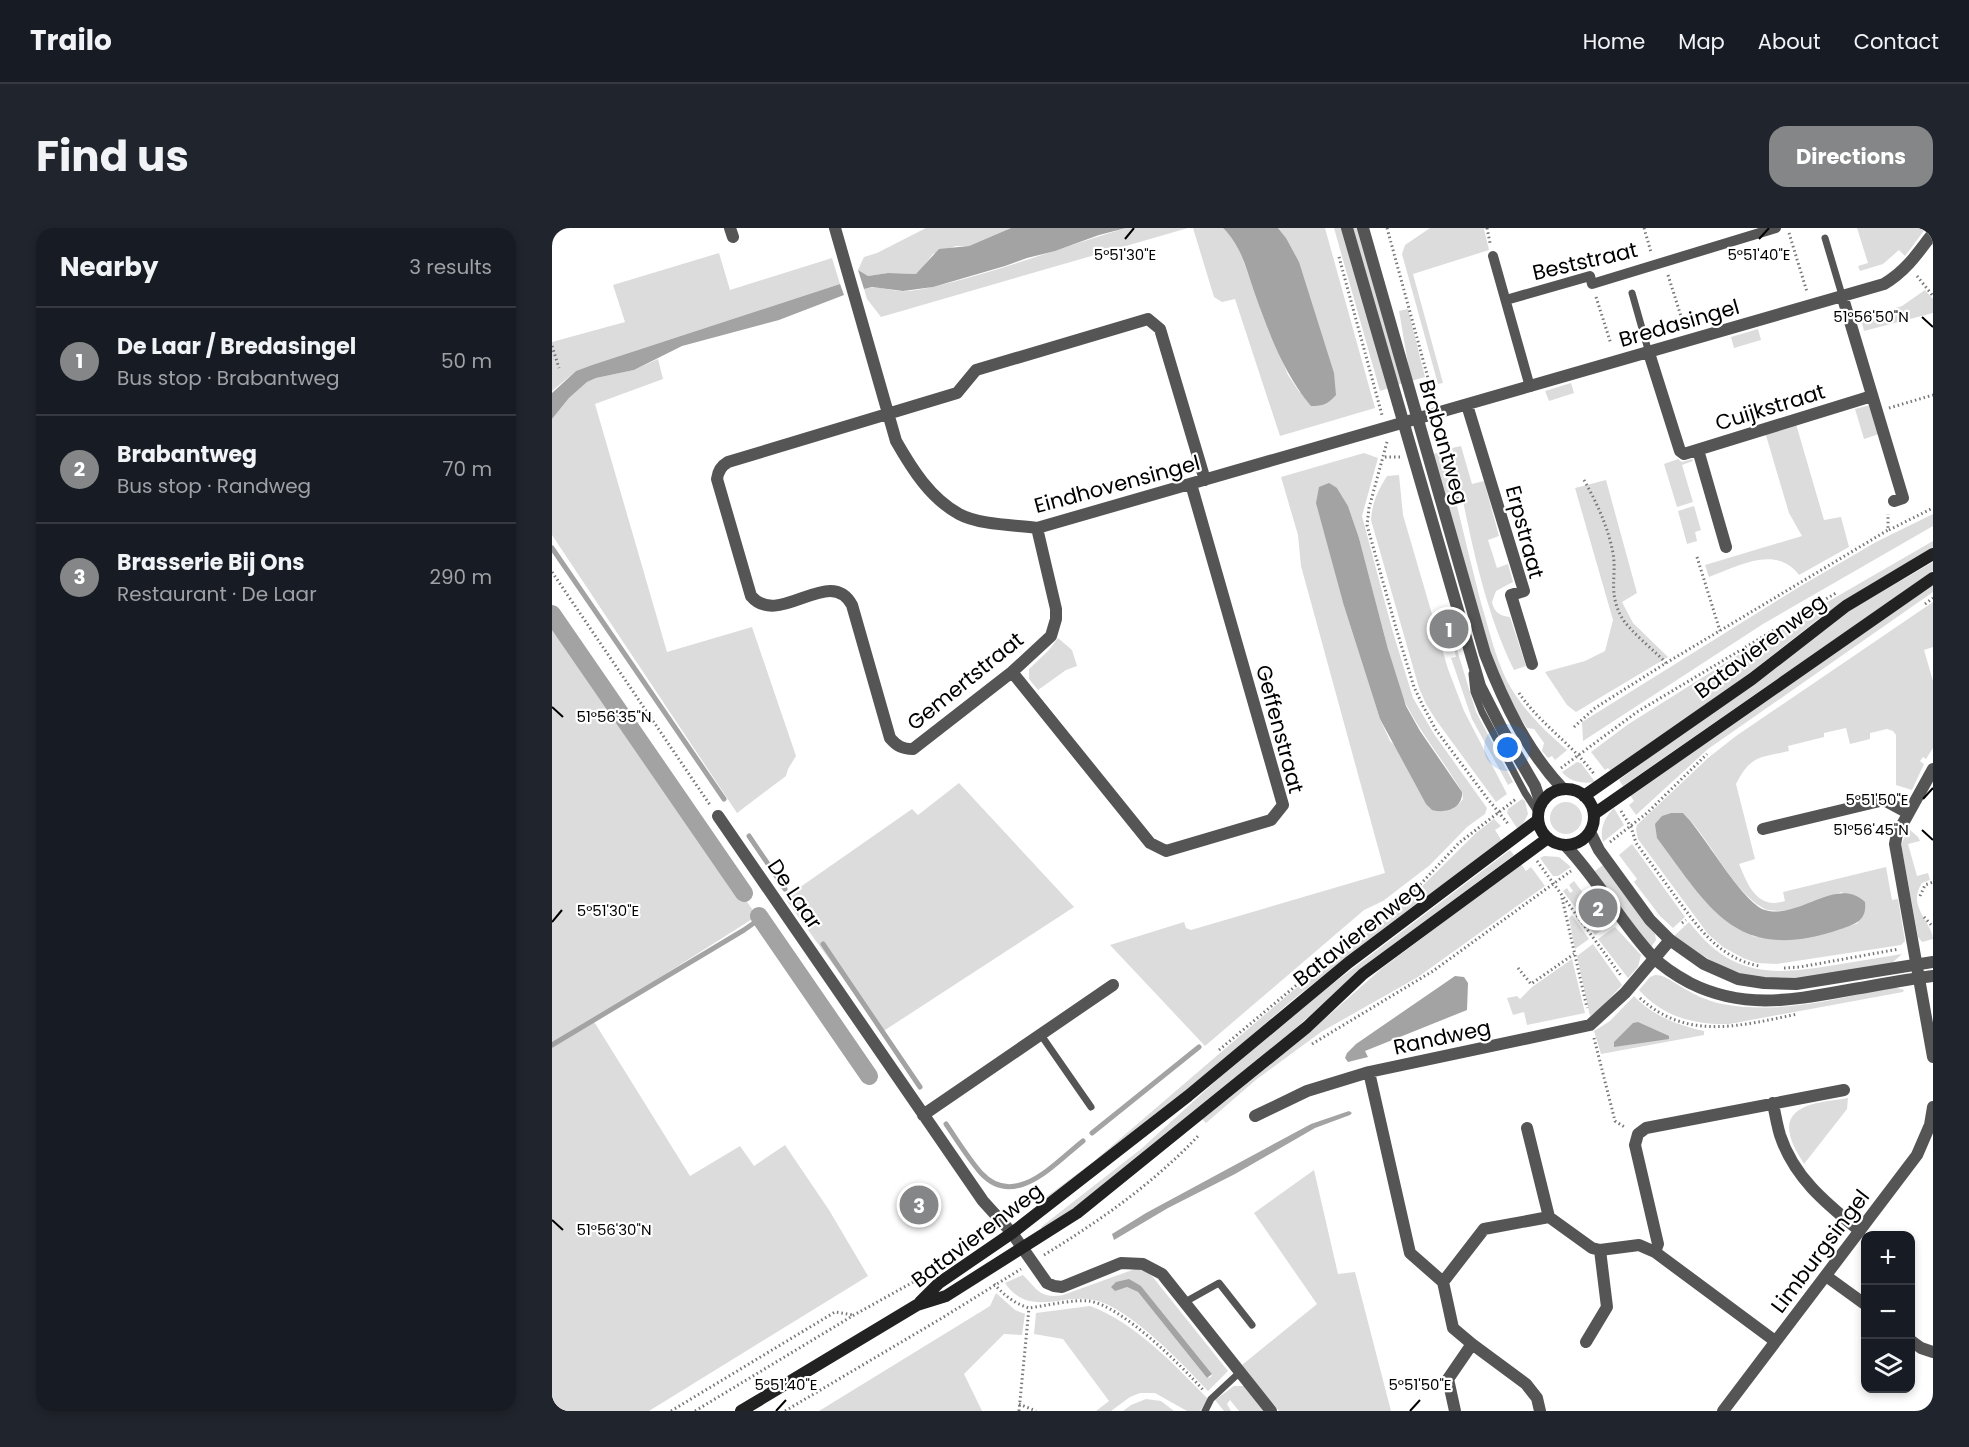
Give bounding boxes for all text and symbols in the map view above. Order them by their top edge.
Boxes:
text: Trailo [30,21,112,60]
text: Home [1583,27,1645,56]
text: Map [1678,27,1725,56]
text: About [1758,27,1821,56]
text: Contact [1854,27,1939,56]
button: Directions [1769,126,1933,187]
text: Find us [36,127,189,186]
street label: Beststraat [1530,235,1640,287]
text: 5°51'30"E [1094,244,1156,265]
text: 5°51'40"E [1727,244,1791,265]
text: Nearby [60,249,158,285]
text: 3 results [409,253,492,281]
street label: Bredasingel [1615,292,1743,354]
text: 51°56'50"N [1833,306,1909,327]
text: De Laar / Bredasingel [117,331,356,362]
text: 1 [76,347,83,375]
text: 50 m [441,347,492,375]
text: Bus stop · Brabantweg [117,364,339,392]
street label: Brabantweg [1412,376,1476,508]
street label: Cuijkstraat [1712,377,1828,437]
text: Brabantweg [117,439,257,470]
street label: Eindhovensingel [1031,448,1203,520]
text: 2 [74,455,85,483]
text: 70 m [443,455,492,483]
text: Bus stop · Randweg [117,472,311,500]
street label: Erpstraat [1499,482,1551,582]
text: Brasserie Bij Ons [117,547,305,578]
text: 3 [73,563,86,591]
text: 290 m [429,563,492,591]
text: Restaurant · De Laar [117,580,317,608]
street label: Batavierenweg [1688,587,1832,705]
pin: 1 [1430,606,1468,652]
street label: Gemertstraat [901,625,1029,737]
street label: Geffenstraat [1249,661,1311,797]
text: 51°56'35"N [577,706,651,727]
your location [1493,733,1522,762]
text: 5°51'50"E [1845,789,1909,810]
text: 51°56'45"N [1833,819,1909,840]
street label: De Laar [761,853,829,935]
street label: Batavierenweg [1287,873,1429,993]
pin: 2 [1578,886,1618,930]
text: 5°51'30"E [577,900,639,921]
street label: Randweg [1391,1013,1493,1061]
street label: Batavierenweg [905,1176,1049,1294]
pin: 3 [900,1182,938,1228]
street label: Limburgsingel [1764,1183,1876,1319]
text: 51°56'30"N [577,1219,651,1240]
map controls [1861,1231,1915,1393]
button: + [1861,1231,1915,1285]
button: − [1861,1285,1915,1339]
button: layers [1861,1339,1915,1393]
text: 5°51'40"E [754,1374,818,1395]
text: 5°51'50"E [1388,1374,1452,1395]

